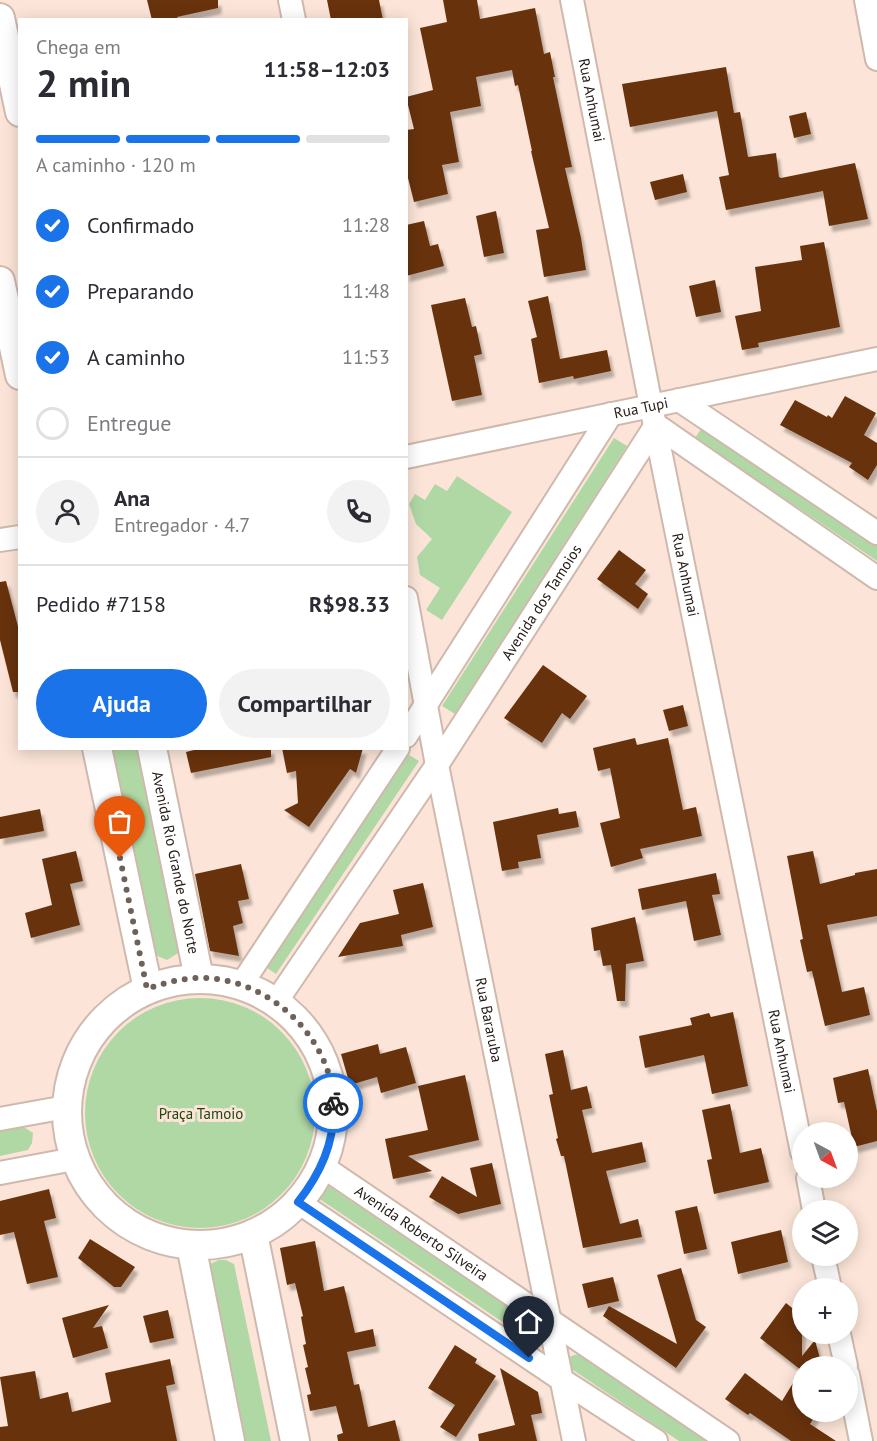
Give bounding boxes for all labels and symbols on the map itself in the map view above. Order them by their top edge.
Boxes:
street label: Rua Anhumai [575,57,609,143]
street label: Rua Tupi [612,393,670,423]
street label: Rua Anhumai [668,531,703,618]
street label: Avenida dos Tamoios [497,541,586,663]
street label: Avenida Rio Grande do Norte [148,770,204,955]
pin [94,796,145,858]
street label: Rua Bararuba [471,976,507,1064]
street label: Rua Anhumai [764,1008,800,1095]
courier [303,1073,363,1133]
park label: Praça Tamoio [159,1104,243,1123]
north arrow [792,1122,858,1188]
street label: Avenida Roberto Silveira [351,1181,492,1285]
pin [503,1296,554,1358]

